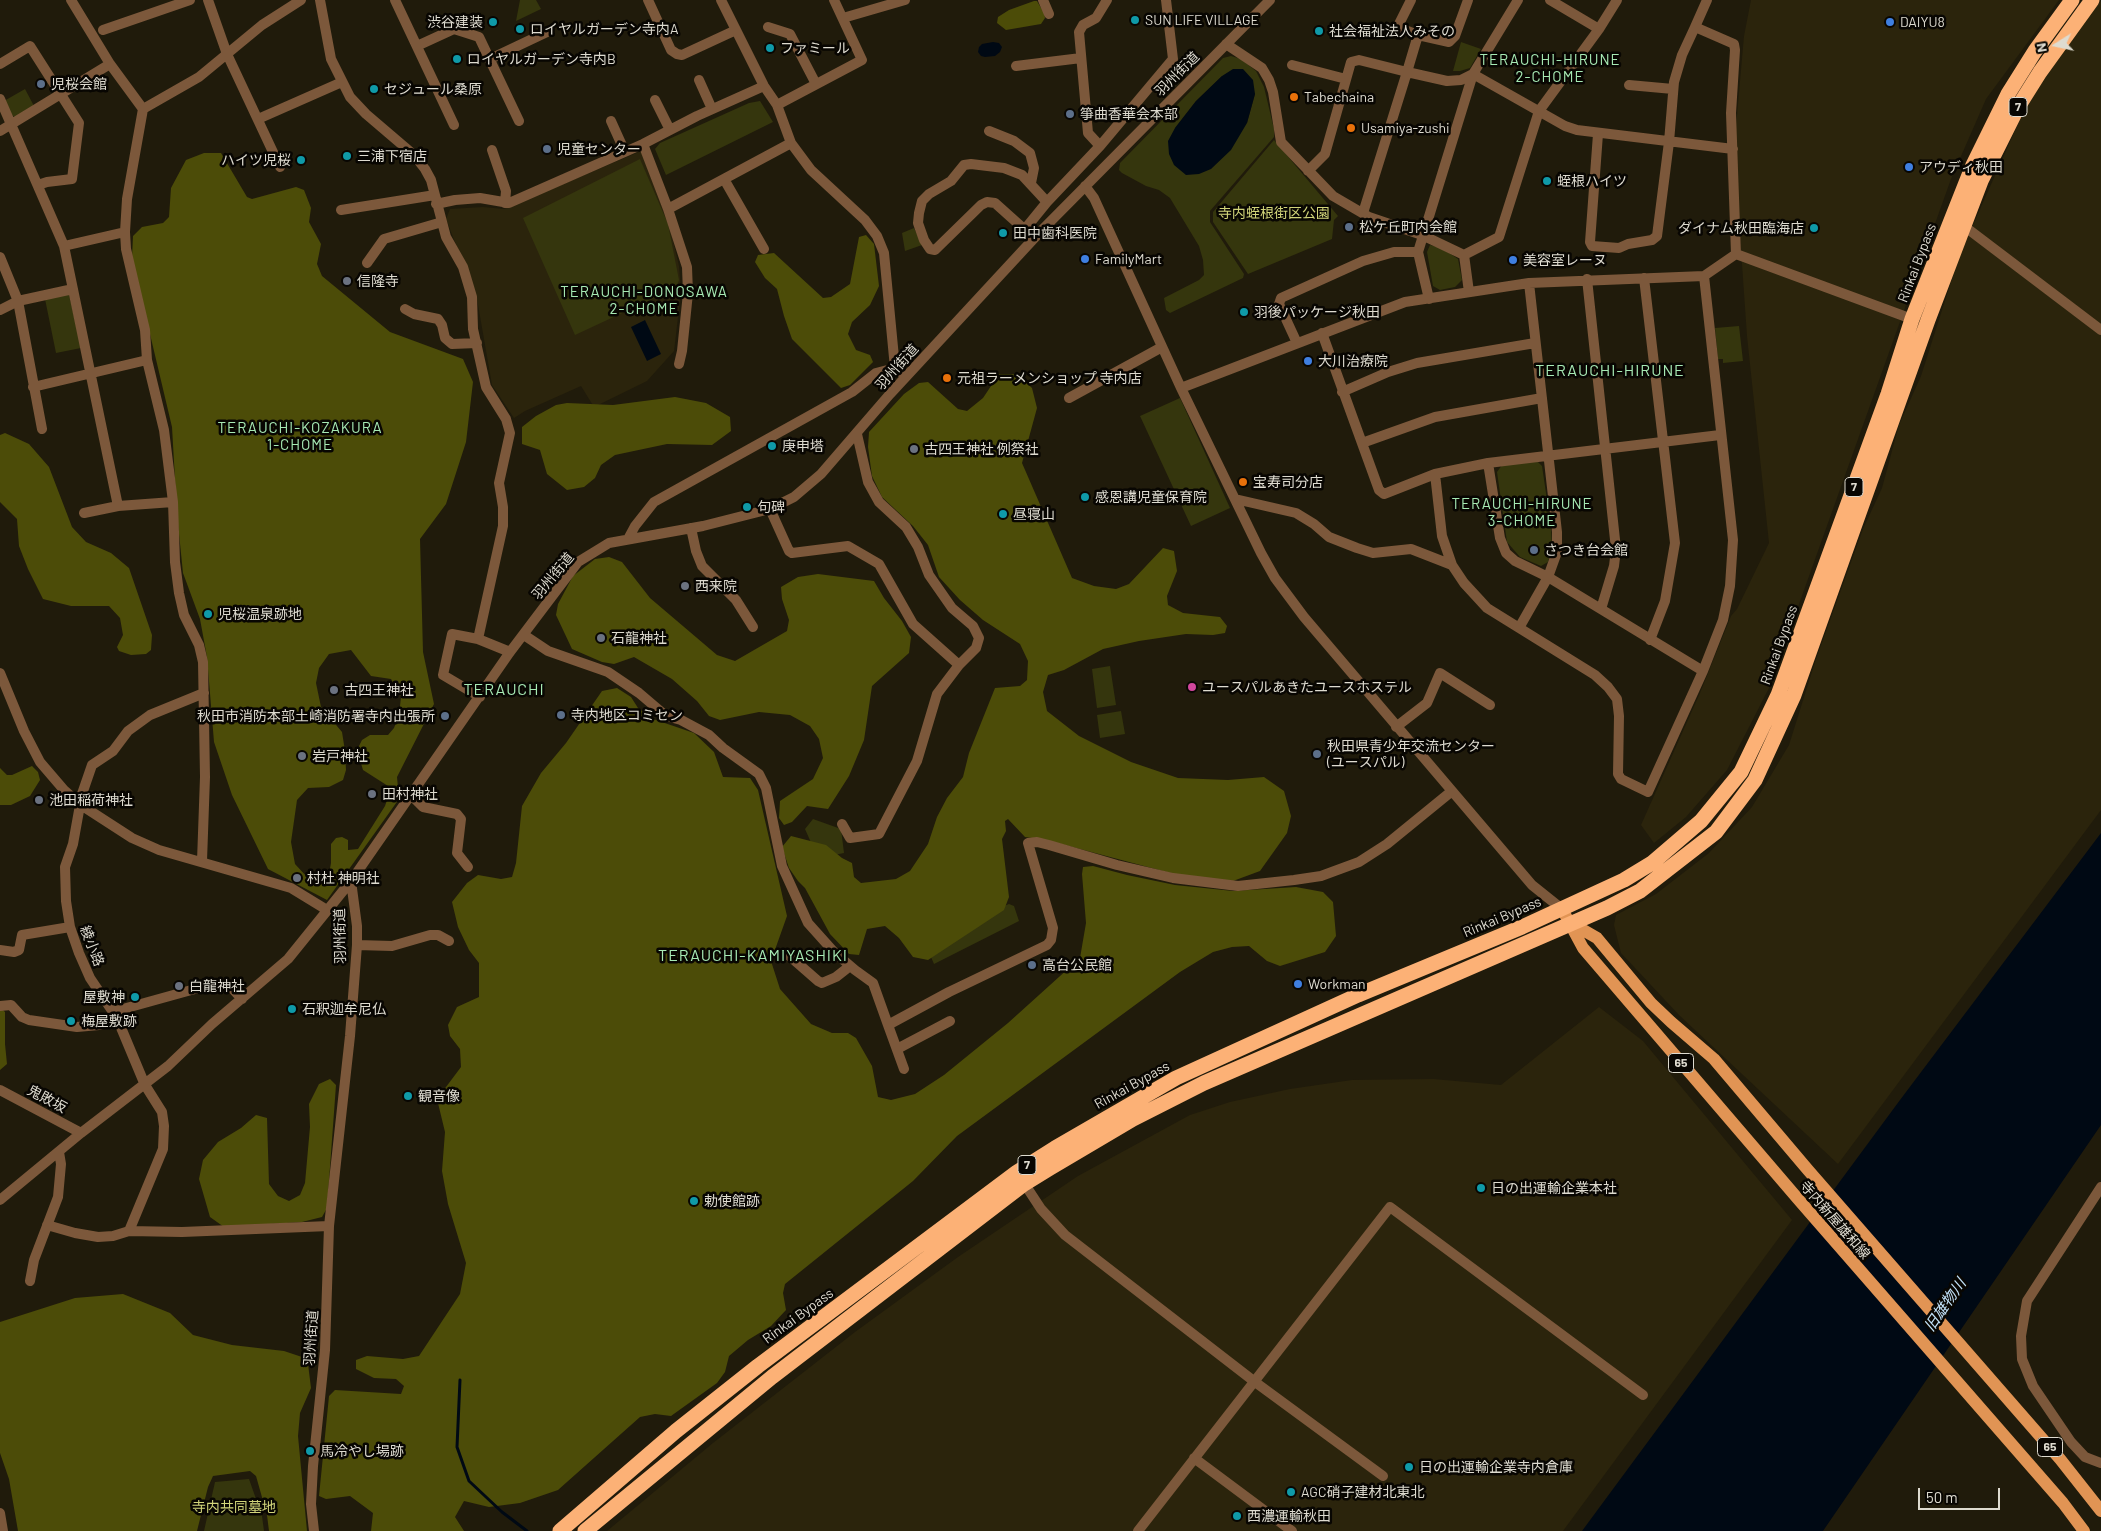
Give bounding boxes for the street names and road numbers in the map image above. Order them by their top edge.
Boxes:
street label: 羽州街道 [1151,48,1203,100]
road number: 7 [2009,98,2027,116]
street label: Rinkai Bypass [1894,221,1940,305]
street label: 羽州街道 [872,341,922,393]
road number: 7 [1845,478,1863,497]
street label: 羽州街道 [529,549,577,603]
street label: Rinkai Bypass [1757,603,1801,687]
street label: Rinkai Bypass [1460,893,1544,941]
street label: 羽州街道 [331,908,349,964]
street label: 綾小路 [77,923,107,969]
road number: 65 [1668,1054,1694,1072]
street label: Rinkai Bypass [1091,1057,1173,1113]
street label: 鬼敗坂 [25,1082,69,1116]
road number: 7 [1018,1156,1036,1174]
street label: 寺内新屋雄和線 [1797,1178,1873,1262]
street label: Rinkai Bypass [759,1285,837,1347]
street label: 羽州街道 [301,1309,321,1367]
road number: 65 [2038,1438,2062,1456]

